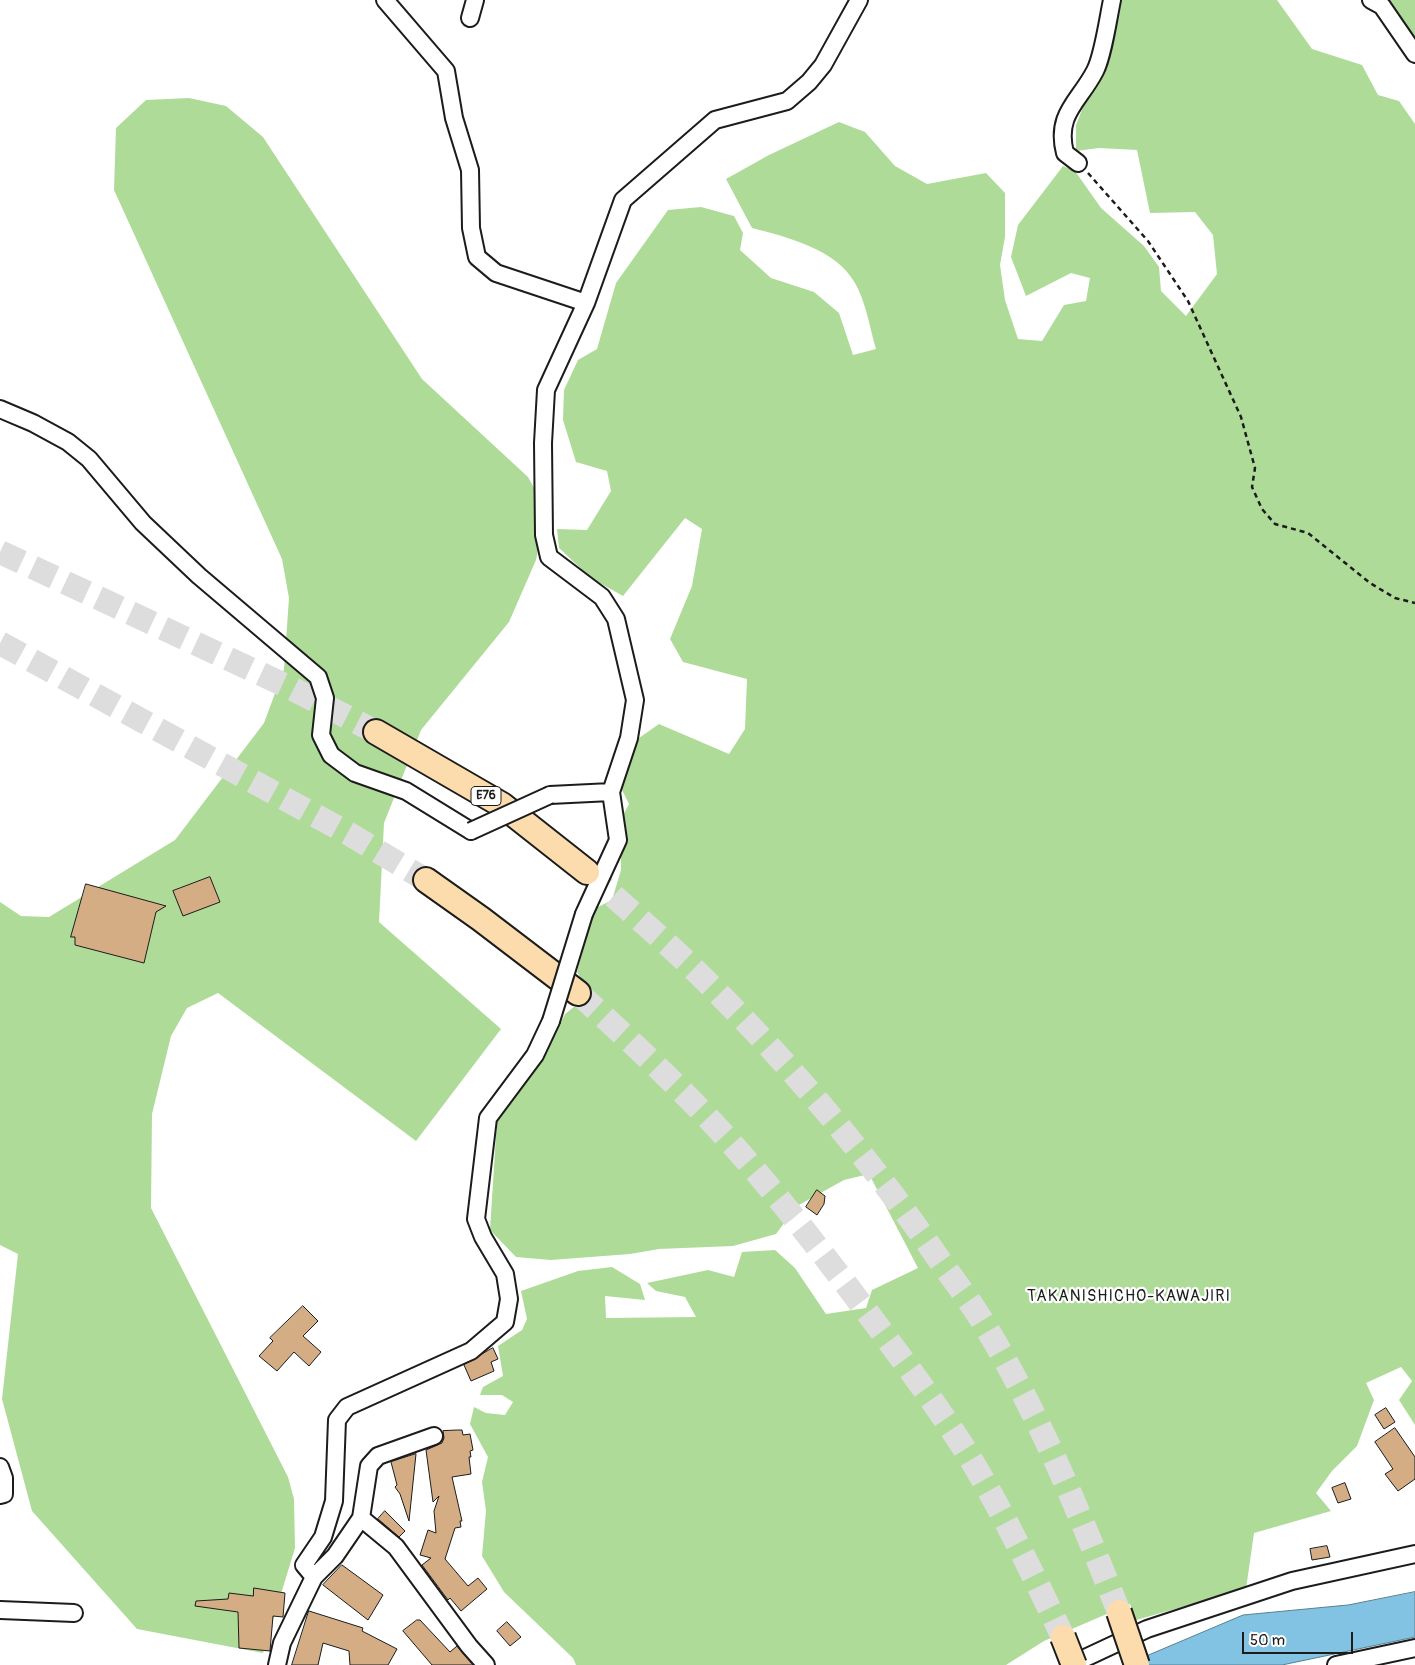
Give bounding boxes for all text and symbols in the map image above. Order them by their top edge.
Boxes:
road number: E76 [471,786,501,806]
district label: TAKANISHICHO-KAWAJIRI [1024,1287,1234,1307]
scale bar [1245,1622,1356,1654]
text: 50 m [1250,1631,1285,1650]

